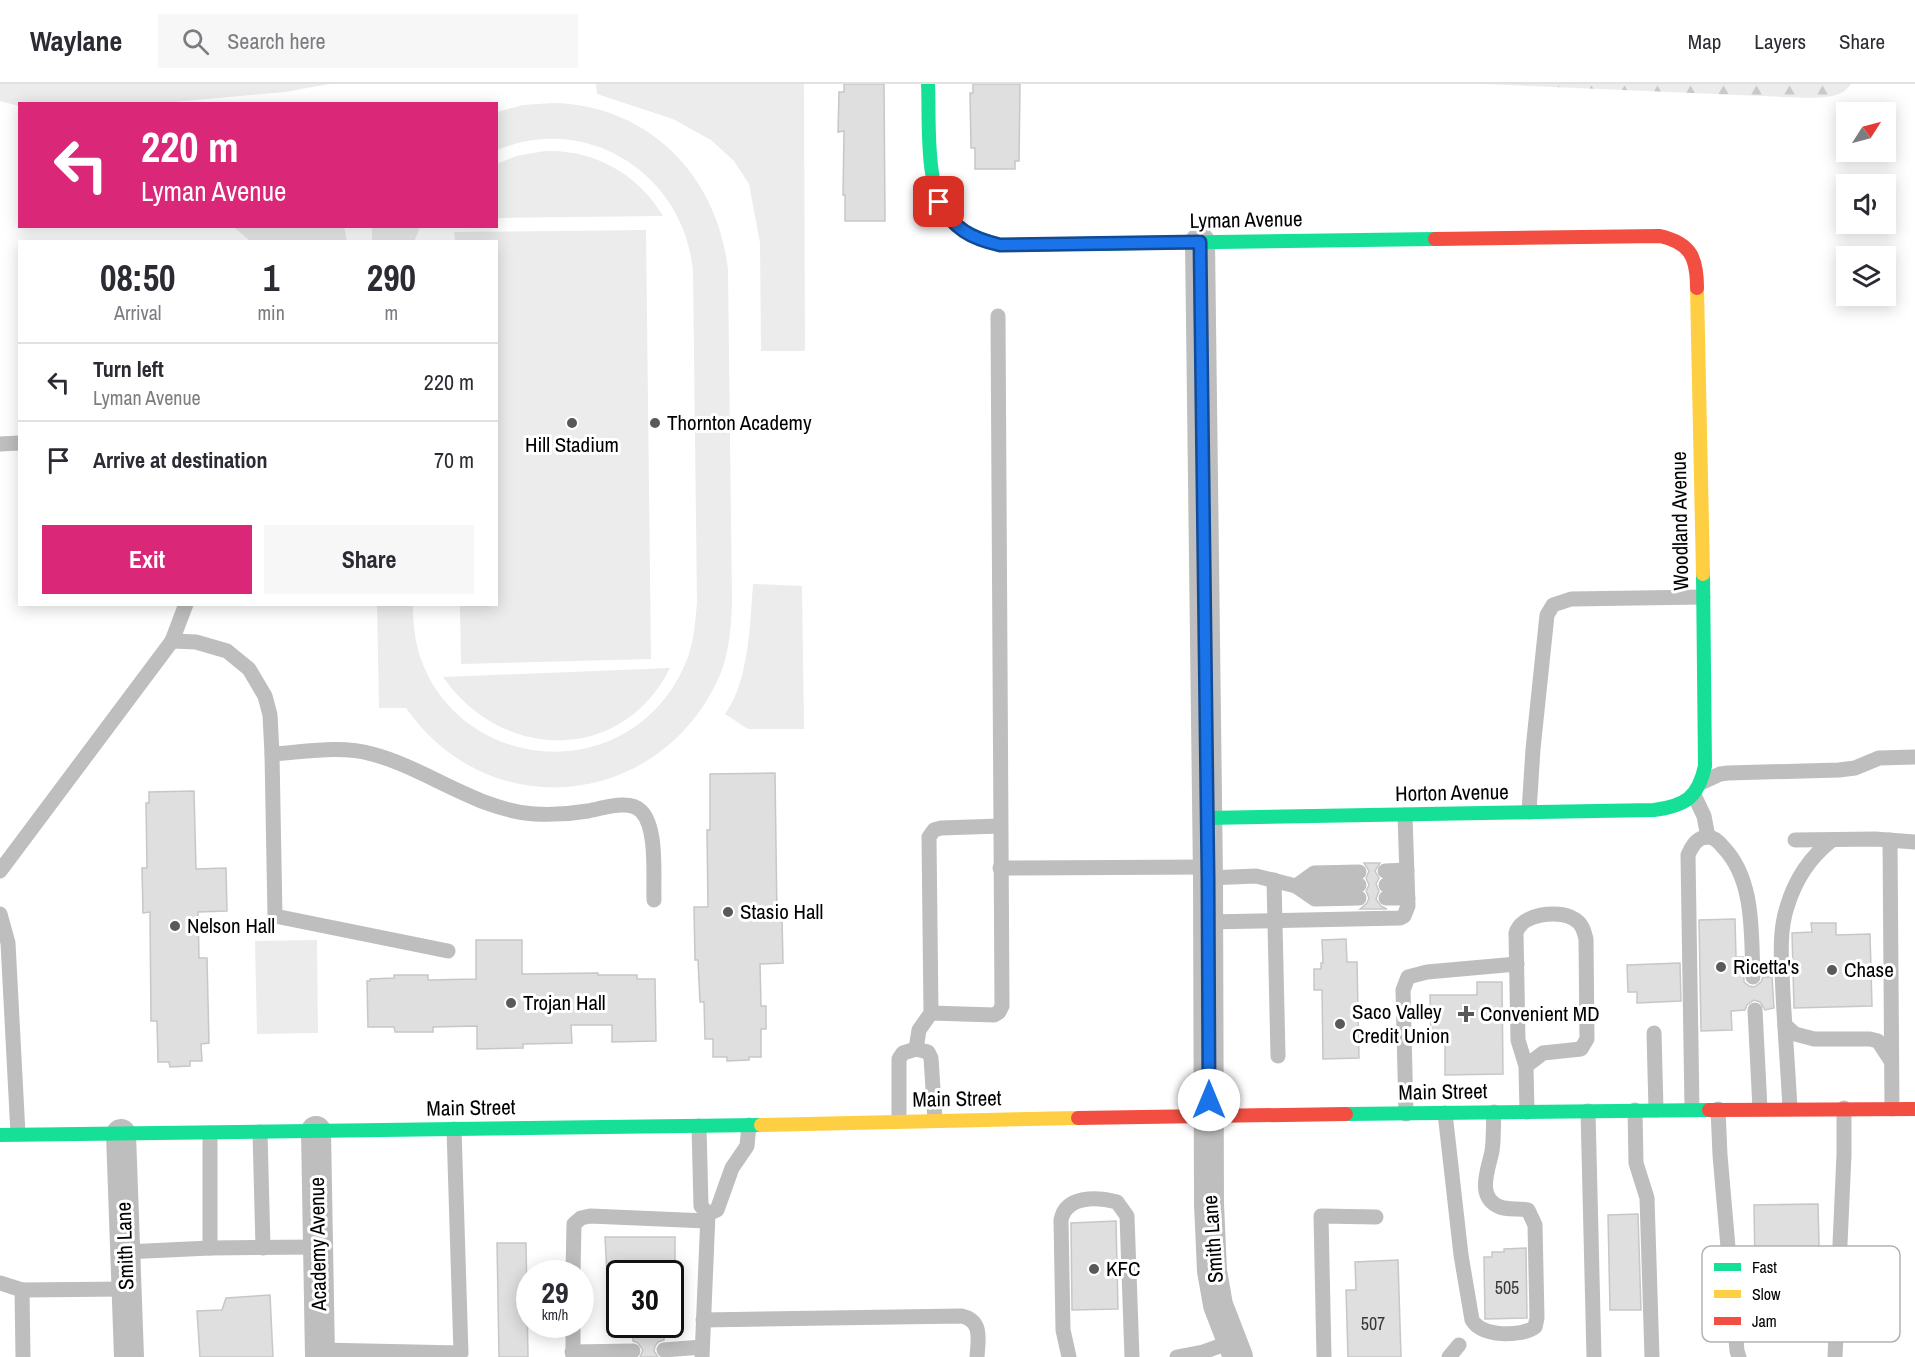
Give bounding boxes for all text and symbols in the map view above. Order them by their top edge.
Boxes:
search box [158,14,578,68]
text: Waylane [30,22,122,60]
icon: search [179,25,212,58]
text: Search here [227,26,326,56]
text: Map [1688,27,1721,56]
text: Layers [1754,27,1806,56]
text: Share [1839,27,1885,56]
north arrow [1836,102,1896,162]
map controls [1836,102,1896,306]
text: 220 m [141,119,239,175]
icon: left [42,126,120,204]
text: Lyman Avenue [141,173,286,209]
button: sound [1836,174,1896,234]
pin [913,176,964,227]
icon: arrive [922,185,955,218]
street label: Lyman Avenue [1189,204,1303,235]
button: layers [1836,246,1896,306]
text: 08:50 [100,254,175,302]
text: 1 [263,254,279,302]
text: 290 [367,254,416,302]
text: Arrival [114,299,161,326]
text: min [257,299,285,326]
text: m [385,299,398,326]
text: Turn left [93,354,164,384]
icon: left [42,366,75,399]
text: 220 m [424,367,474,397]
text: Lyman Avenue [93,384,201,411]
place label: Thornton Academy [667,408,812,437]
marker: Hill Stadium [565,416,579,430]
marker: Thornton Academy [648,416,662,430]
place label: Hill Stadium [525,430,619,459]
icon: arrive [42,444,75,477]
text: Arrive at destination [93,445,267,475]
text: 70 m [434,445,474,475]
street label: Woodland Avenue [1664,451,1695,591]
button: Exit [42,525,252,594]
button: Share [264,525,474,594]
street label: Horton Avenue [1395,777,1509,808]
place label: Stasio Hall [740,897,823,926]
marker: Stasio Hall [721,905,735,919]
place label: Nelson Hall [187,911,275,940]
marker: Nelson Hall [168,919,182,933]
place label: Ricetta's [1733,952,1799,981]
place label: Chase [1844,955,1894,984]
marker: Ricetta's [1714,960,1728,974]
marker: Chase [1825,963,1839,977]
place label: Trojan Hall [523,988,606,1017]
marker: Trojan Hall [504,996,518,1010]
place label: Saco Valley Credit Union [1352,997,1450,1050]
place label: Convenient MD [1480,999,1600,1028]
marker: Convenient MD [1457,1005,1475,1023]
marker: Saco Valley Credit Union [1333,1017,1347,1031]
position arrow [1177,1068,1241,1132]
street label: Main Street [1398,1076,1488,1107]
street label: Main Street [912,1083,1002,1114]
street label: Main Street [426,1092,516,1123]
street label: Academy Avenue [302,1177,333,1312]
street label: Smith Lane [1195,1194,1230,1284]
street label: Smith Lane [108,1201,141,1291]
legend [1702,1246,1900,1342]
place label: KFC [1106,1254,1140,1283]
text: Fast [1752,1256,1777,1278]
speed limit sign: 30 [606,1260,684,1338]
marker: KFC [1087,1262,1101,1276]
text: 29 [541,1272,569,1312]
house number: 505 [1495,1275,1519,1300]
text: Slow [1752,1283,1781,1305]
text: km/h [542,1304,568,1325]
text: Jam [1752,1310,1777,1332]
house number: 507 [1361,1311,1385,1336]

